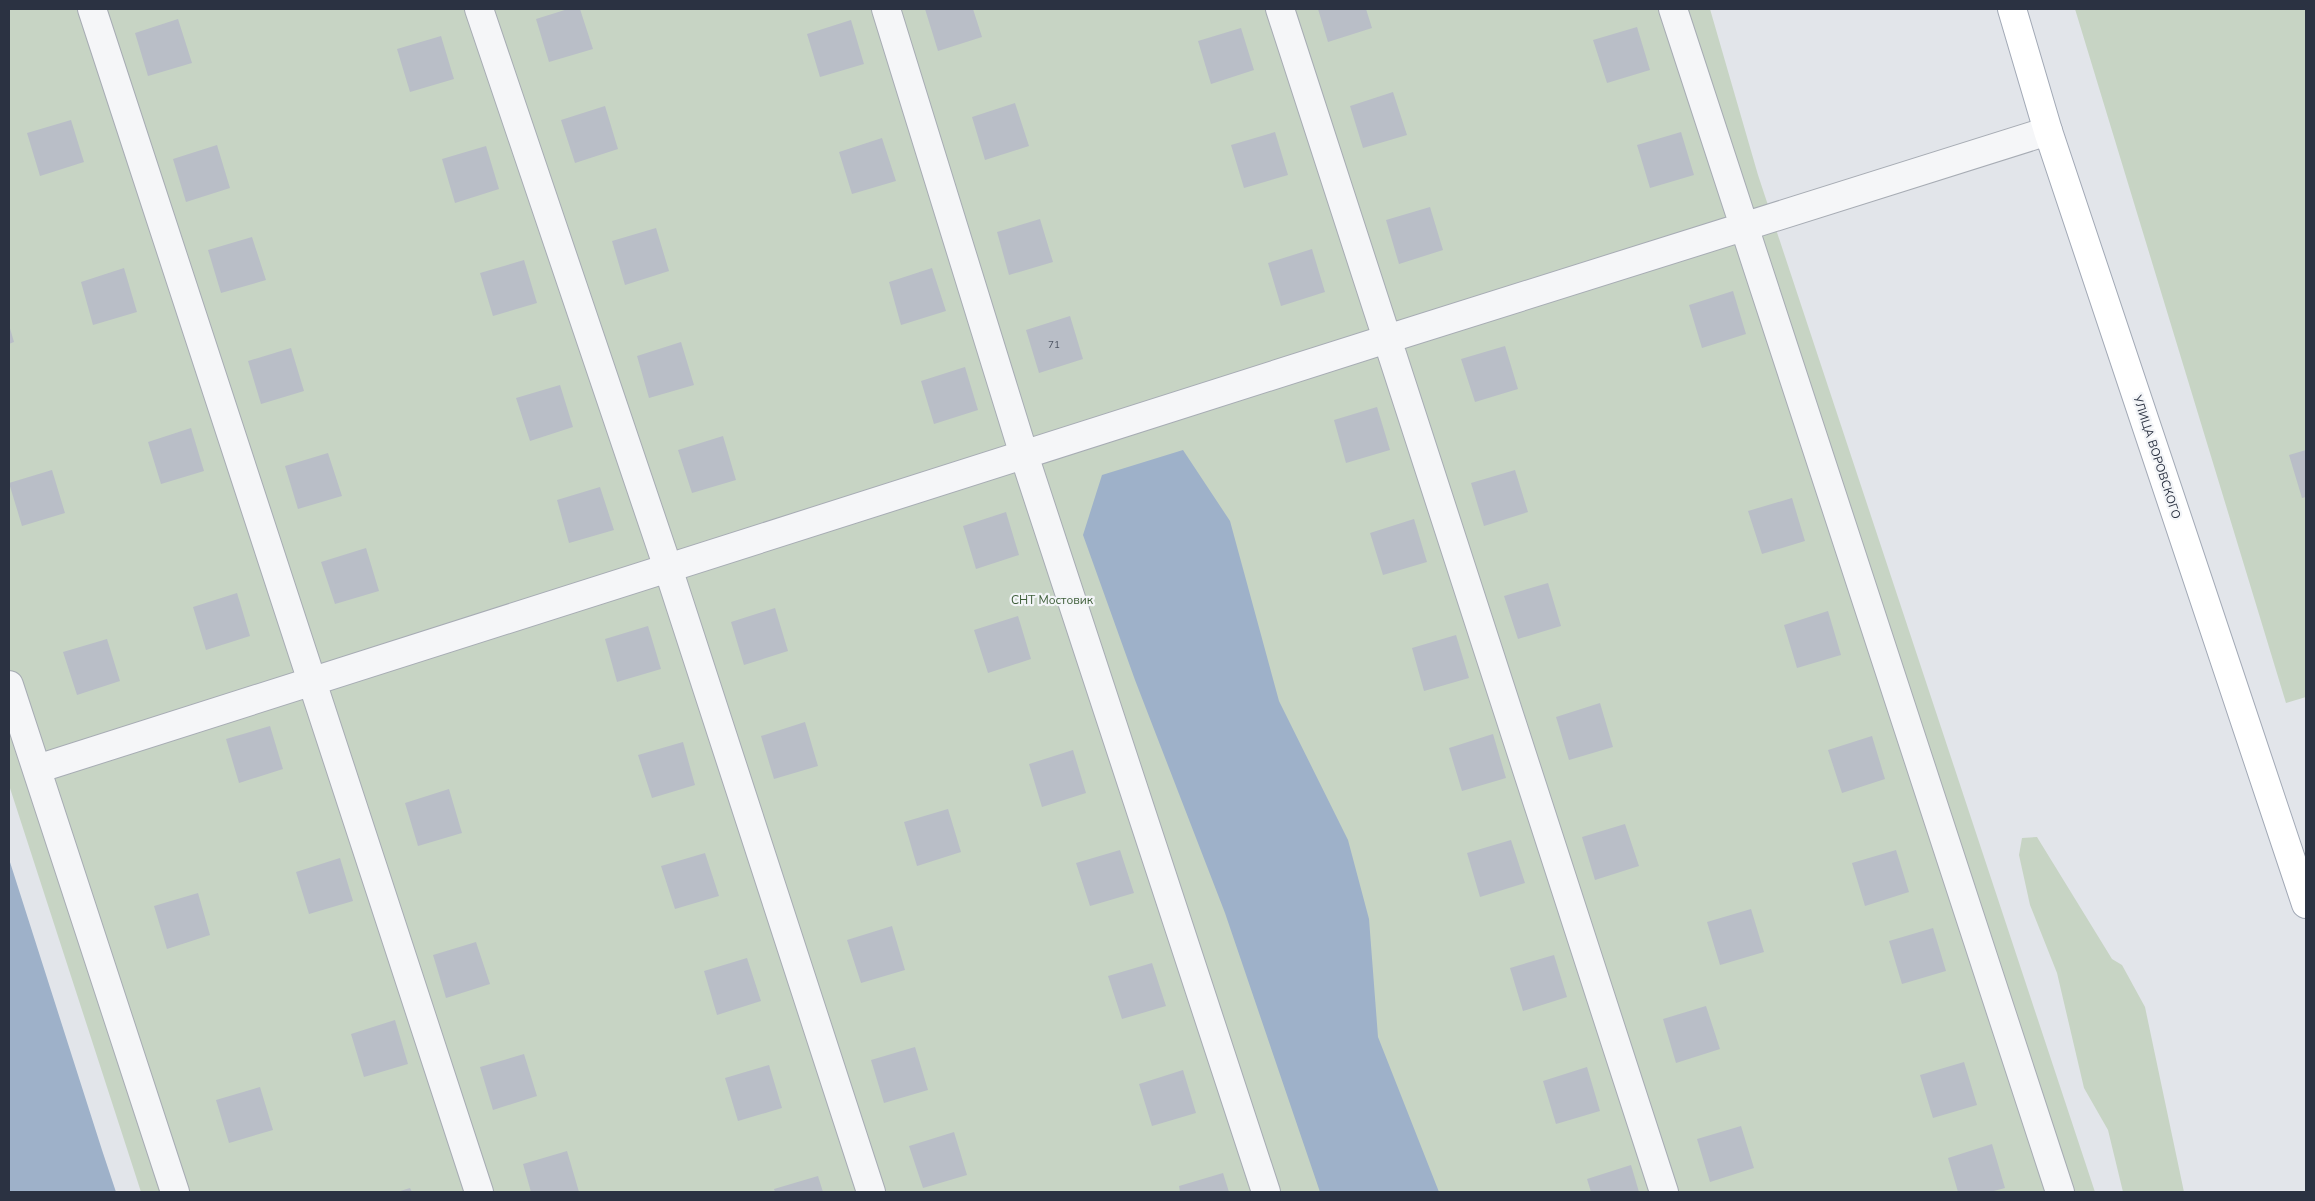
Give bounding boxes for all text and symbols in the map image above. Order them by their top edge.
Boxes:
house number: 71 [1048,338,1060,352]
street label: УЛИЦА ВОРОВСКОГО [2129,392,2185,521]
park label: СНТ Мостовик [1011,592,1094,608]

